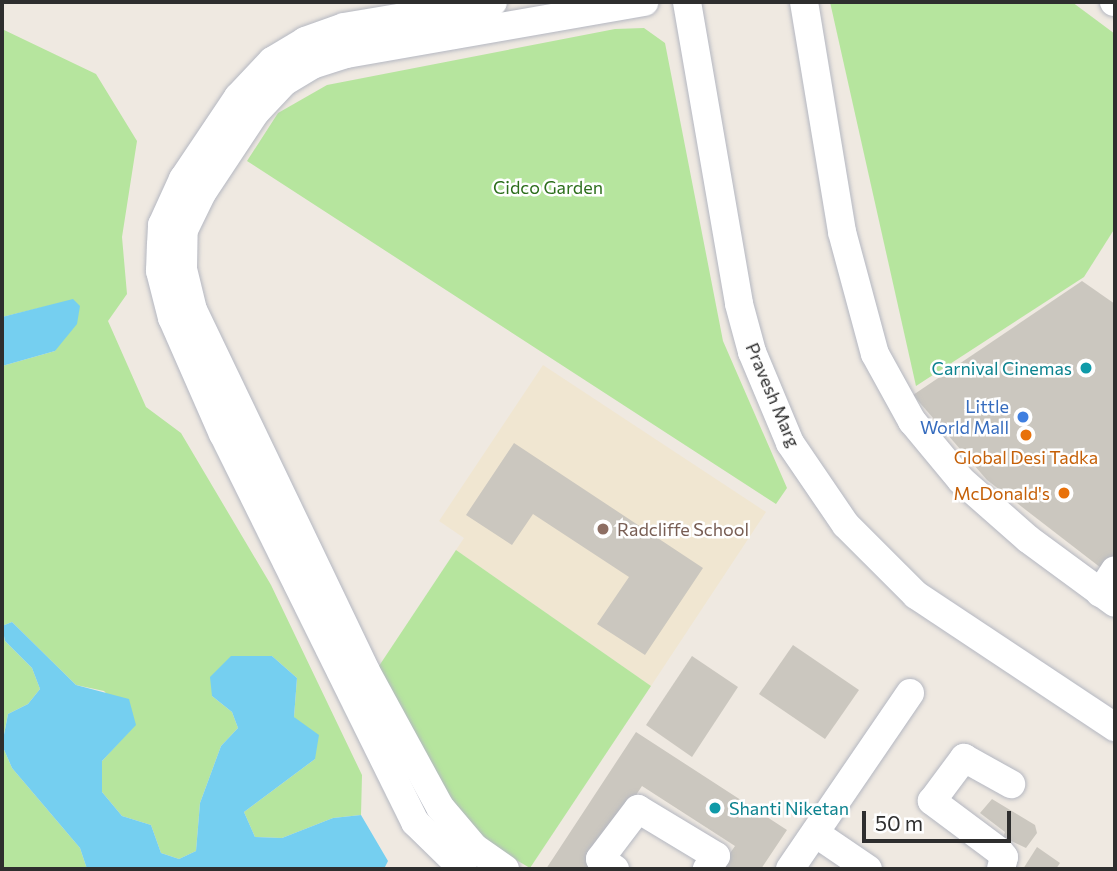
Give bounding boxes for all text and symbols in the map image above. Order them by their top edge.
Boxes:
park label: Cidco Garden [493,176,603,198]
street label: Pravesh Marg [741,340,805,450]
place label: Carnival Cinemas [932,357,1072,379]
marker: Carnival Cinemas [1078,360,1094,376]
place label: Little World Mall [920,396,1009,438]
marker: Little World Mall [1015,409,1031,425]
marker: Global Desi Tadka [1018,427,1034,443]
place label: Global Desi Tadka [954,446,1098,468]
place label: McDonald's [953,482,1050,504]
marker: McDonald's [1056,485,1072,501]
place label: Radcliffe School [617,518,749,540]
marker: Radcliffe School [595,521,611,537]
place label: Shanti Niketan [729,797,849,819]
scale bar [865,798,1014,842]
marker: Shanti Niketan [707,800,723,816]
text: 50 m [875,810,923,835]

